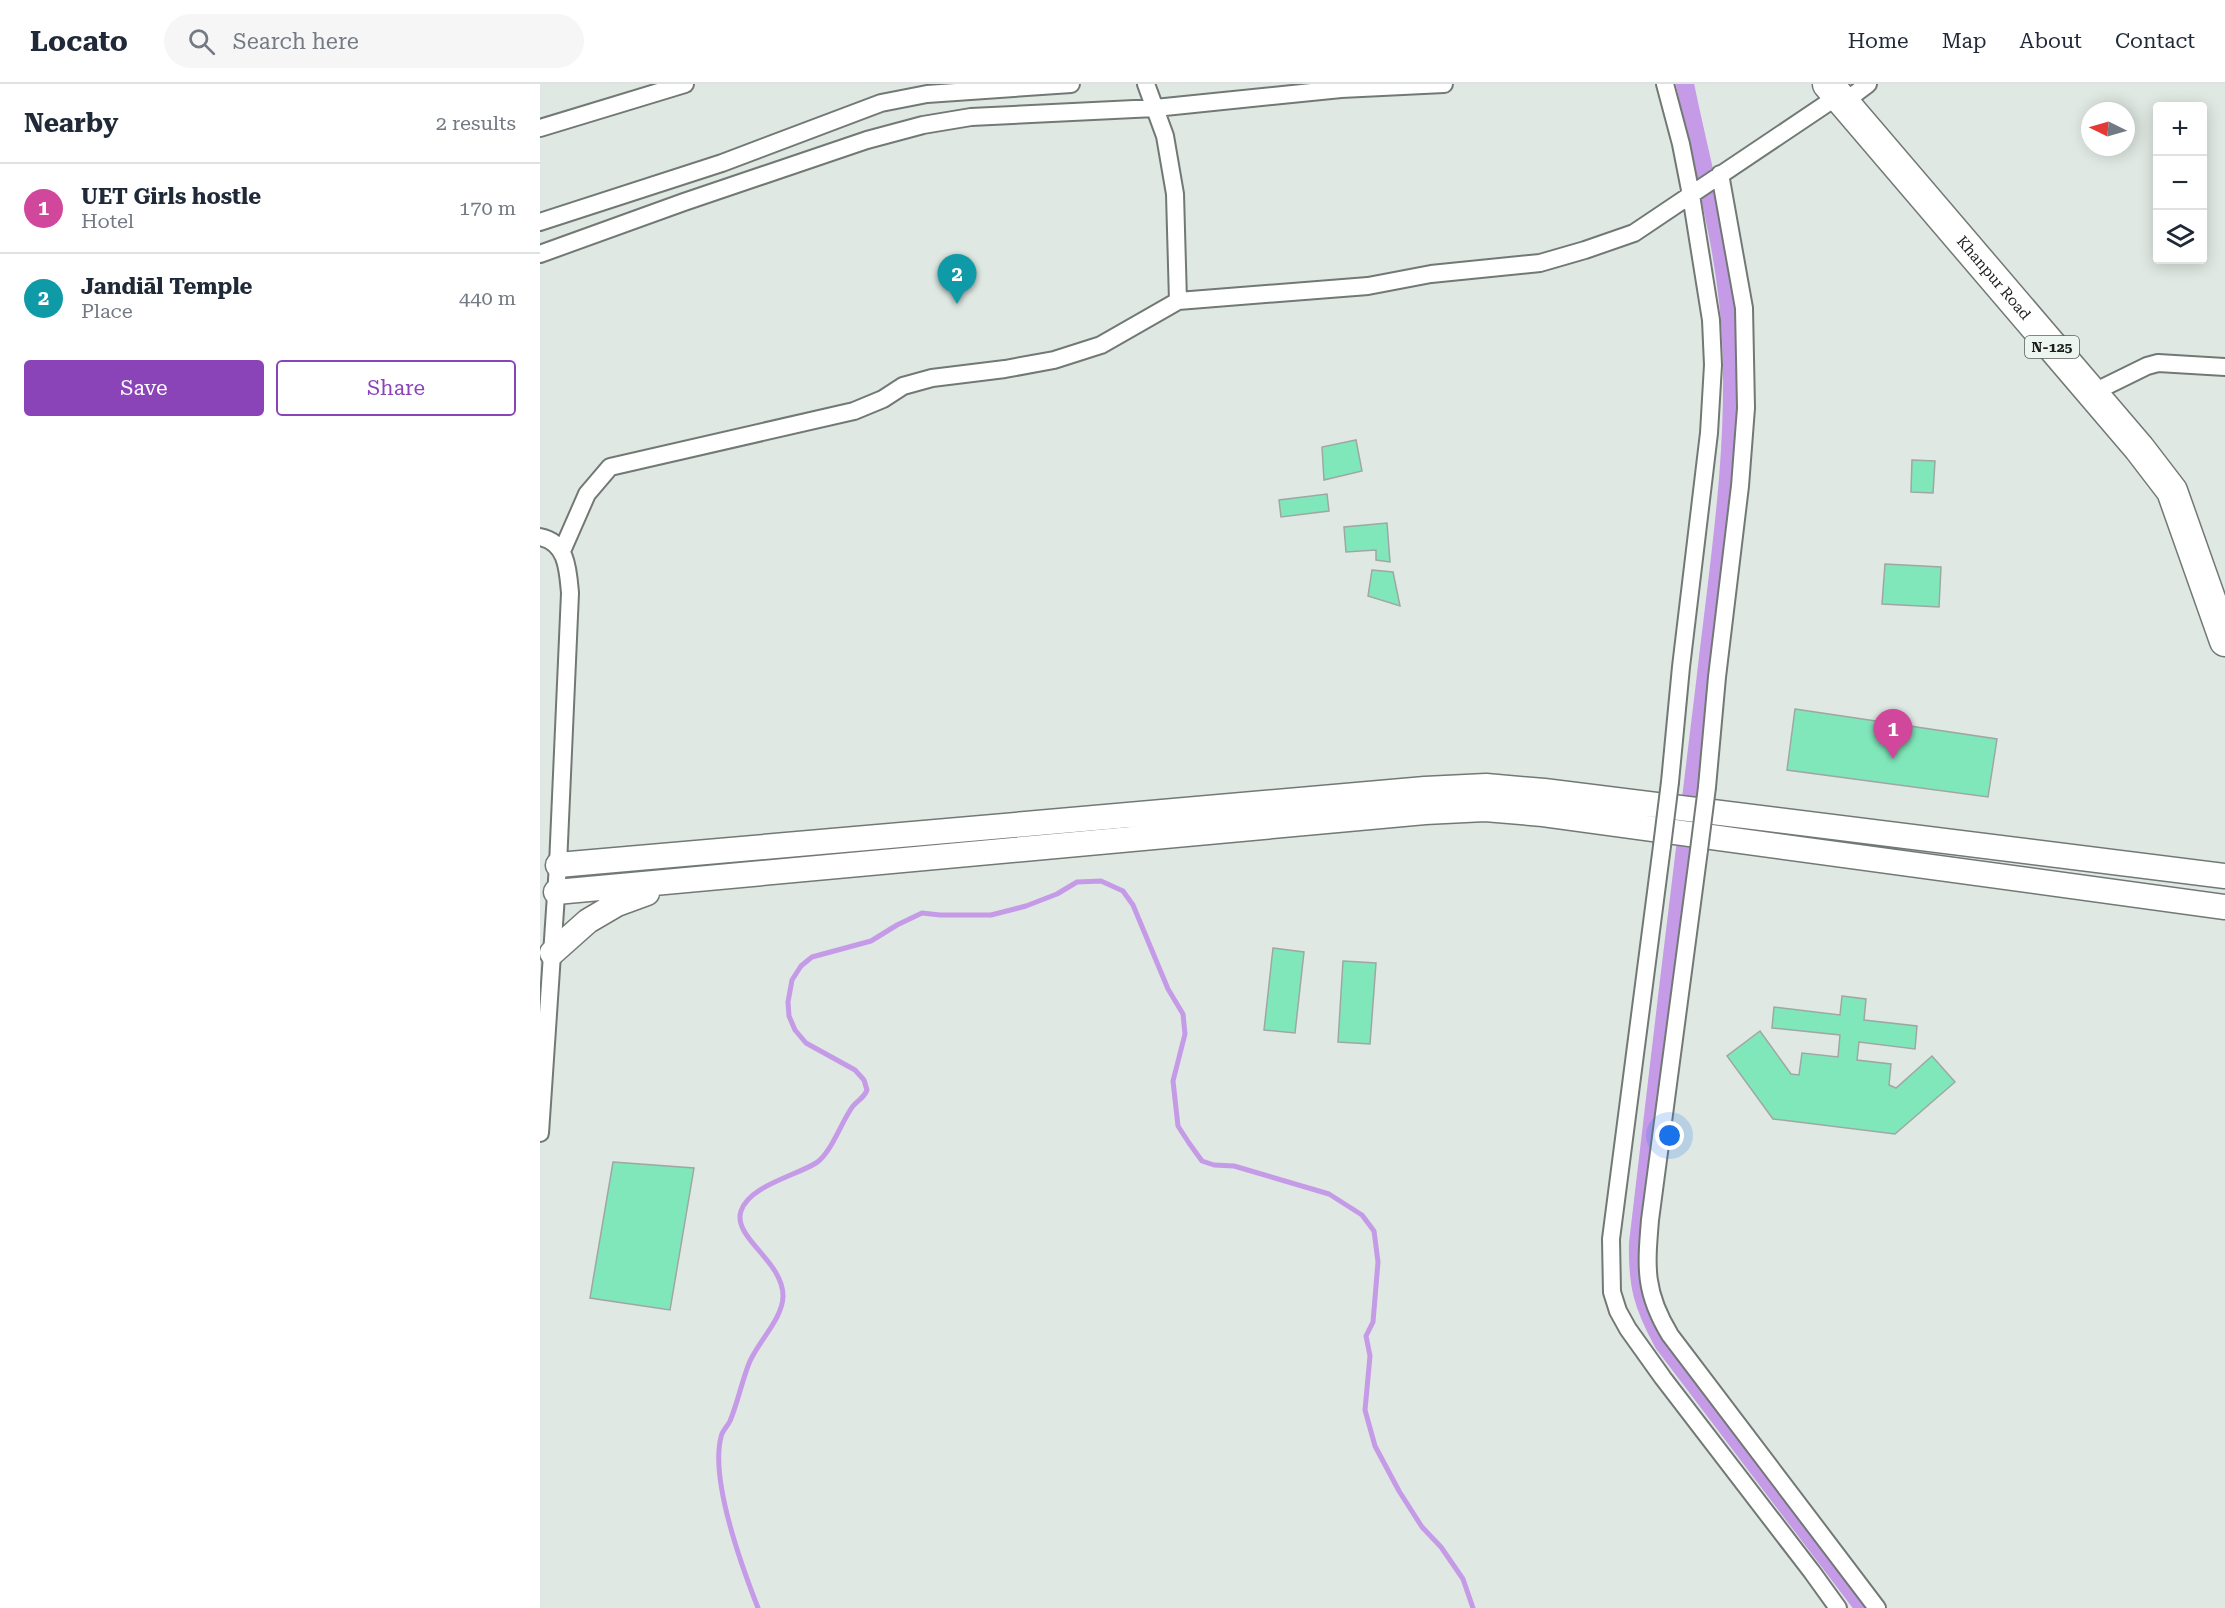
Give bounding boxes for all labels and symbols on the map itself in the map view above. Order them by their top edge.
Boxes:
north arrow [2081,102,2135,156]
street label: Khanpur Road [1953,232,2035,324]
pin: 2 [938,254,976,304]
road number: N-125 [2025,336,2079,358]
pin: 1 [1874,710,1912,759]
your location [1655,1121,1684,1150]

